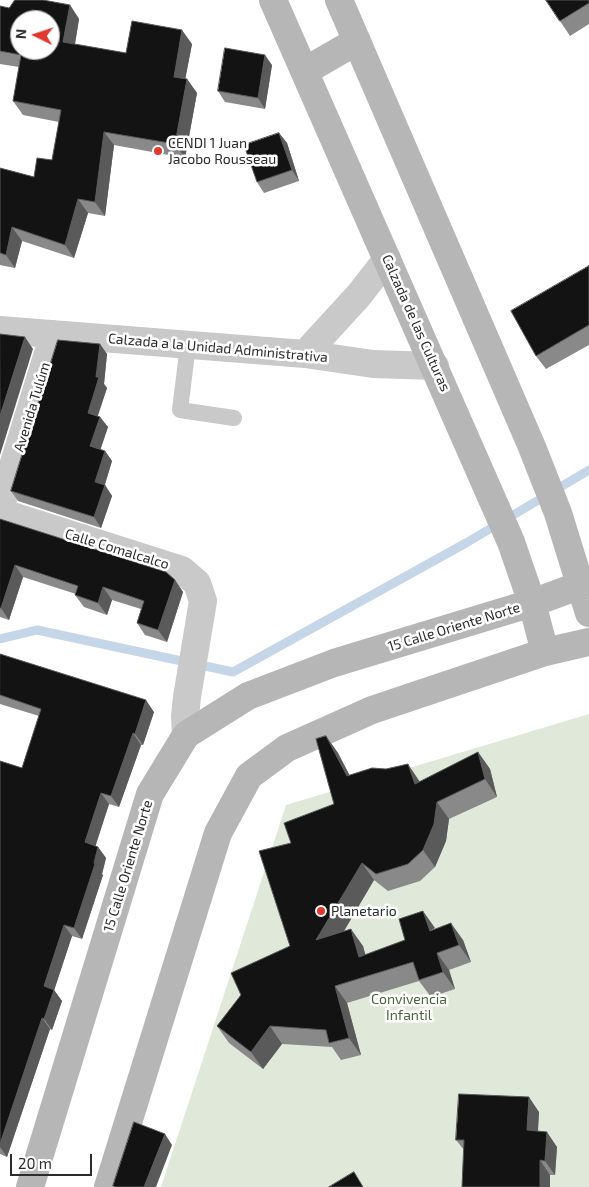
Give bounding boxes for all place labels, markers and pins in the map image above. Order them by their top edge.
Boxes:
place label: CENDI 1 Juan Jacobo Rousseau [168,135,276,168]
marker: CENDI 1 Juan Jacobo Rousseau [152,145,164,157]
place label: Planetario [331,903,397,919]
marker: Planetario [315,905,327,917]

